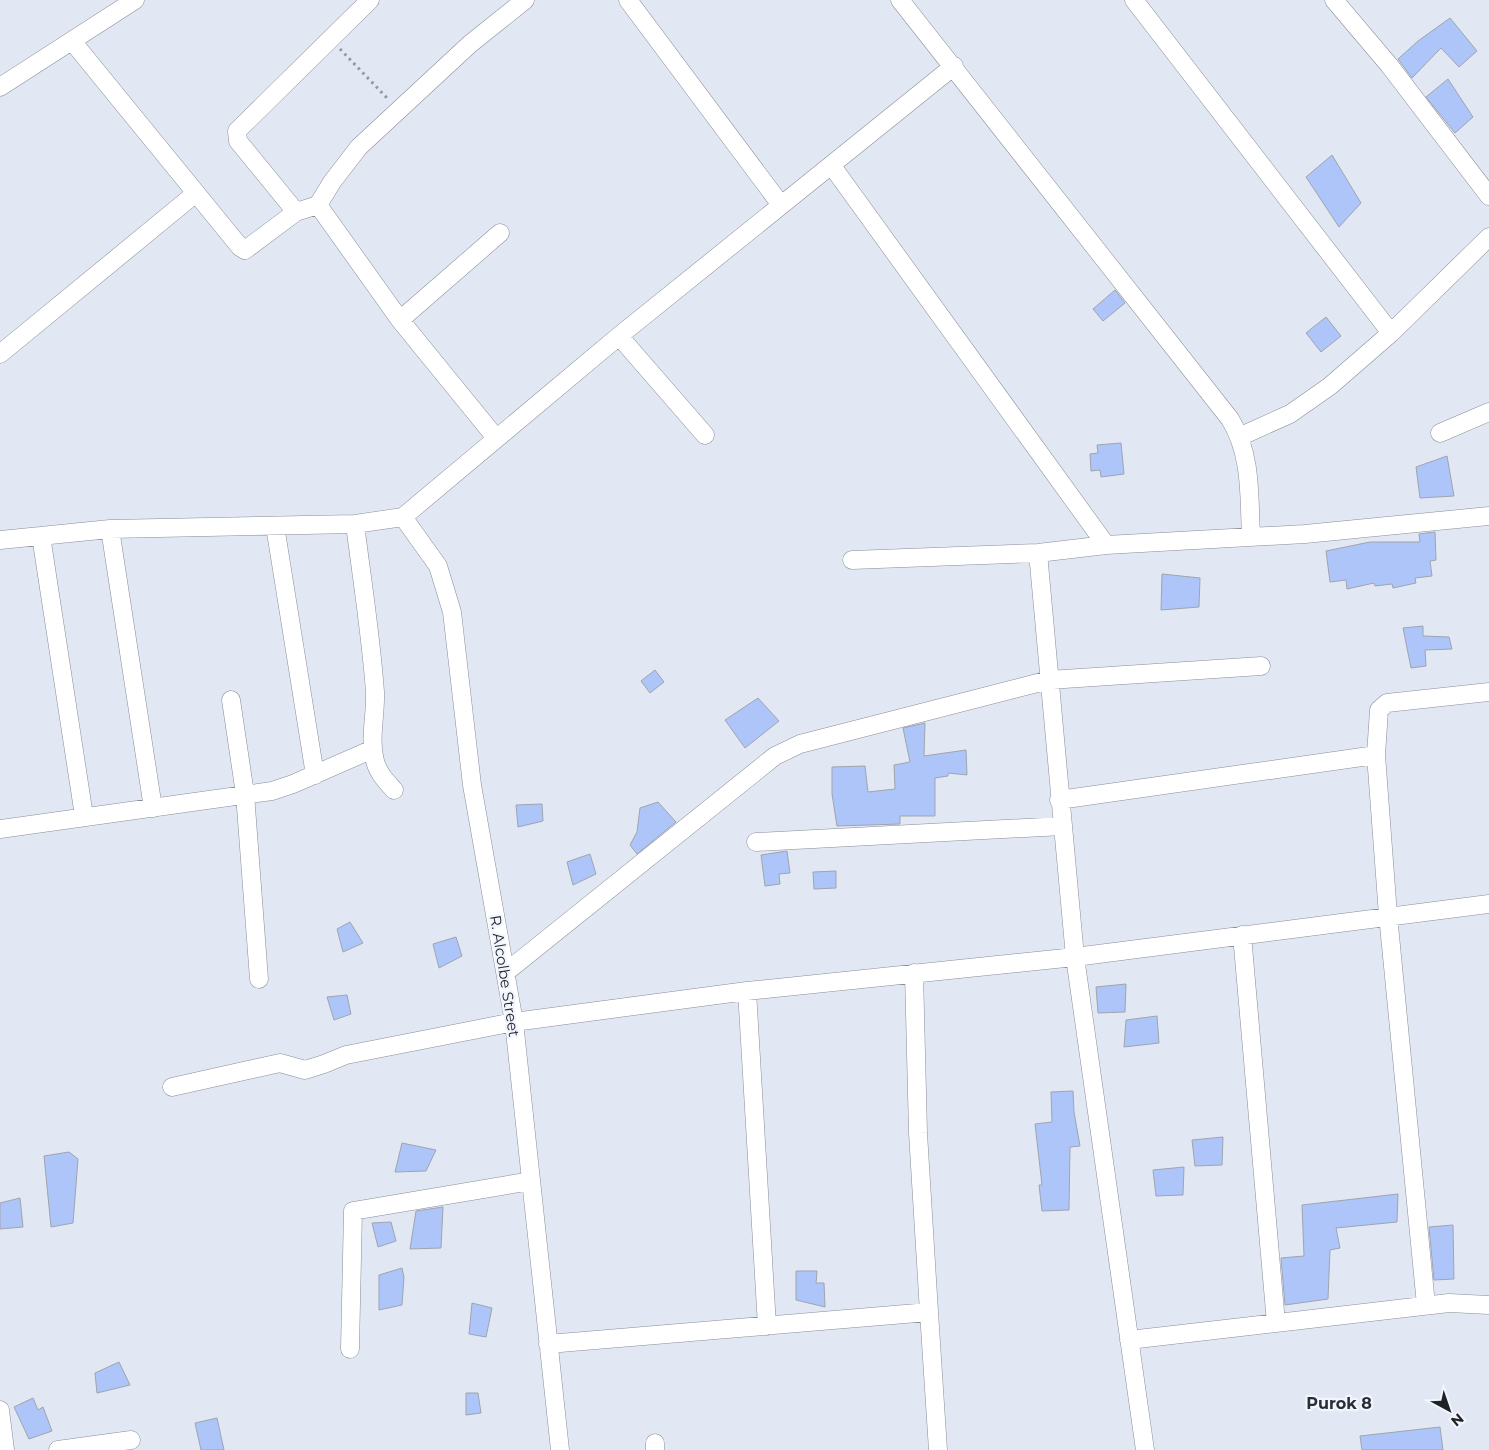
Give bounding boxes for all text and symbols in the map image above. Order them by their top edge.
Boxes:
street label: R. Alcolbe Street [486,914,524,1038]
north arrow [1424,1385,1474,1435]
district label: Purok 8 [1306,1394,1372,1413]
text: N [1447,1409,1467,1430]

